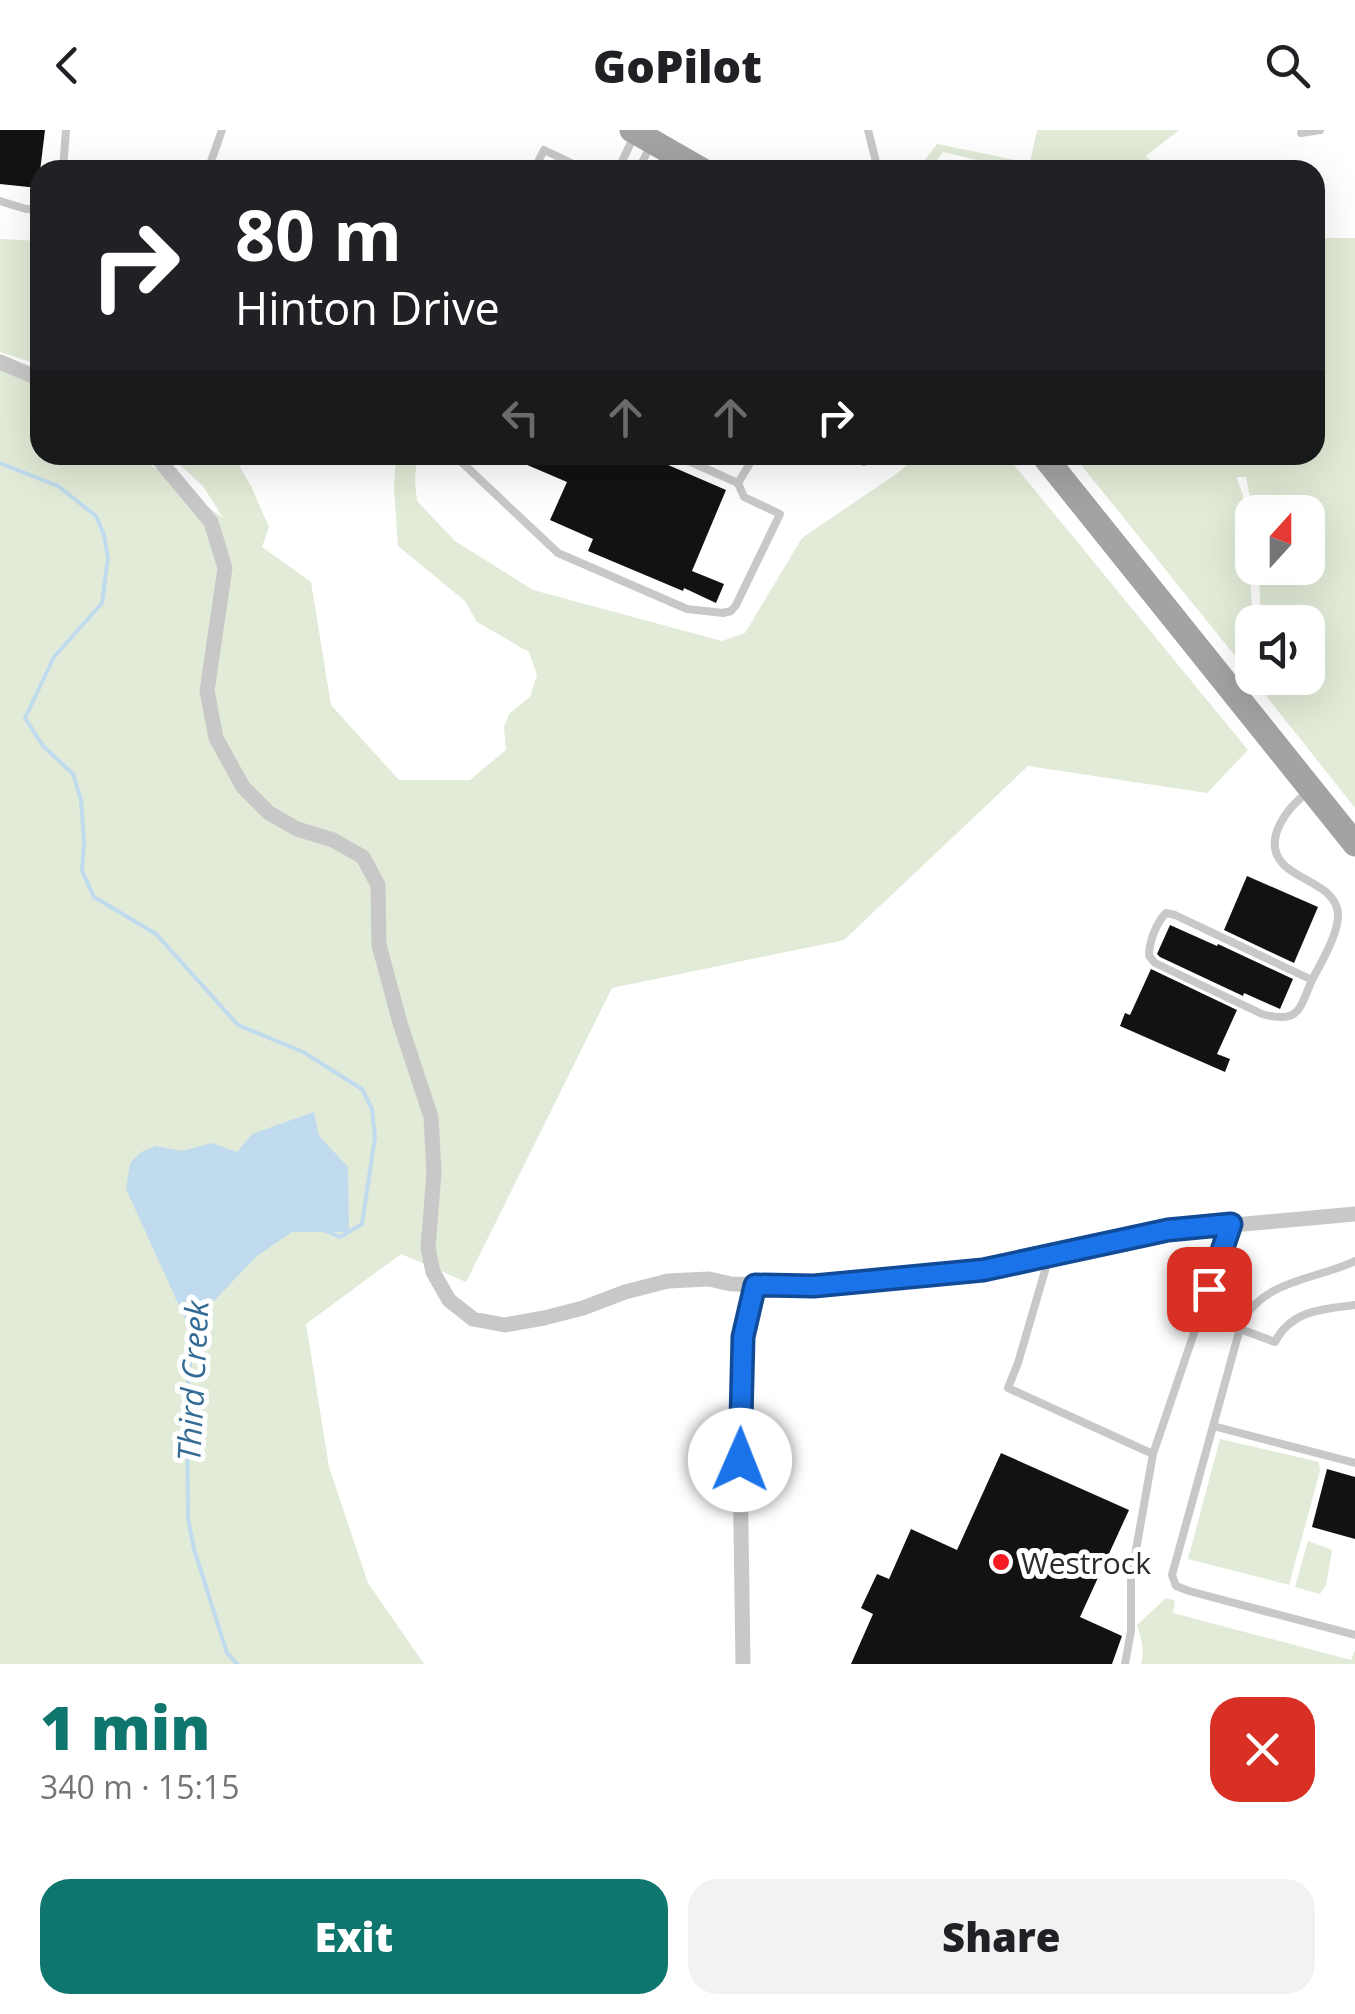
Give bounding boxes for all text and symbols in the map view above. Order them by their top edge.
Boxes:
text: GoPilot [593,35,762,96]
icon: back [40,38,95,93]
icon: search [1260,38,1315,93]
text: 80 m [235,186,402,282]
icon: right [70,200,200,330]
text: Hinton Drive [235,277,500,338]
icon: left [493,390,548,445]
icon: ahead [598,390,653,445]
icon: ahead [703,390,758,445]
icon: right [808,390,863,445]
north arrow [1235,495,1325,585]
map controls [1235,495,1325,695]
button: sound [1235,605,1325,695]
pin [1167,1247,1252,1332]
icon: arrive [1182,1262,1237,1317]
water label: Third Creek [166,1298,218,1462]
position arrow [688,1408,792,1512]
place label: Westrock [1021,1542,1151,1583]
marker: Westrock [990,1551,1012,1573]
text: 1 min [40,1686,210,1768]
button: close [1210,1697,1315,1802]
text: 340 m · 15:15 [40,1765,239,1808]
button: Exit [40,1879,668,1994]
button: Share [688,1879,1315,1994]

